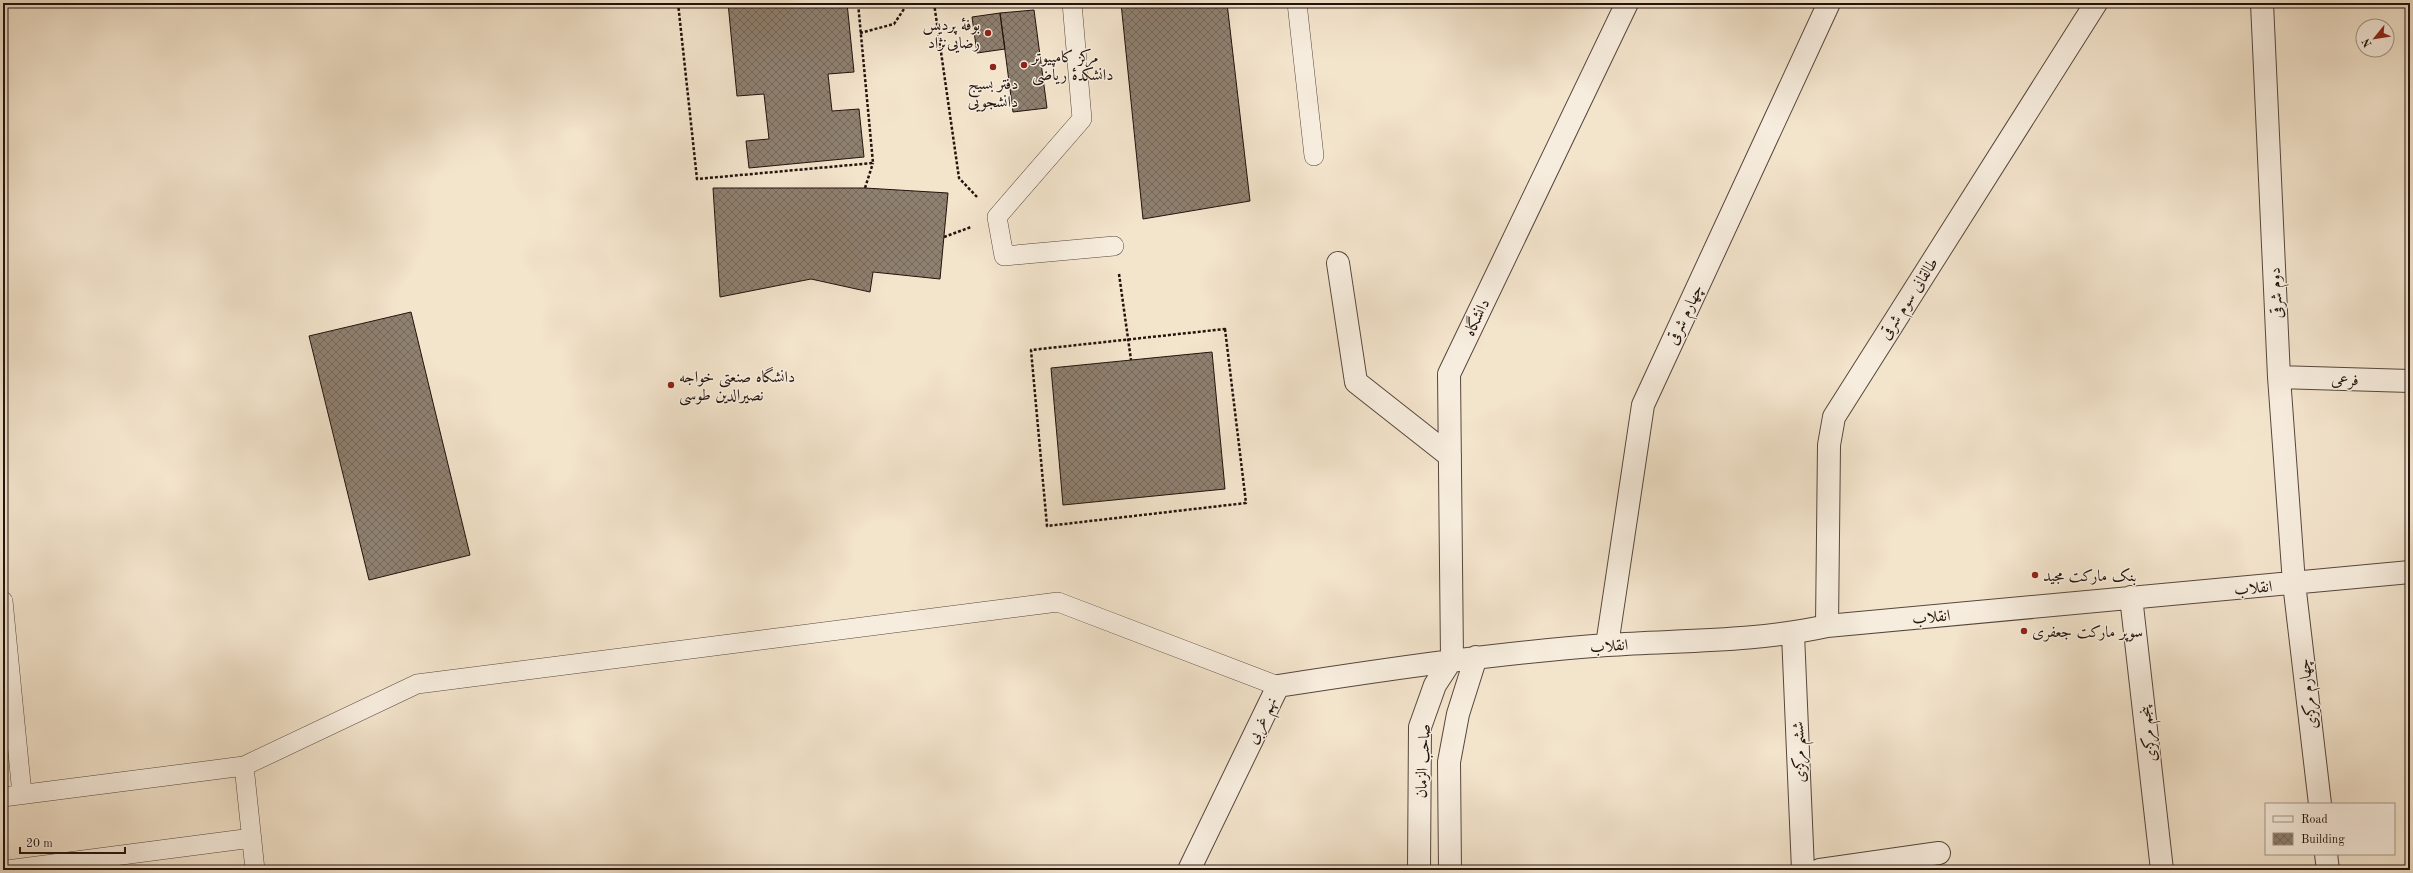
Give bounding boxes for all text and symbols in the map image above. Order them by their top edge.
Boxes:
place label: بوفهٔ پردیس رضایی‌نژاد [922,17,980,53]
north arrow [2355,18,2395,58]
marker: بوفهٔ پردیس رضایی‌نژاد [983,28,993,38]
text: N [2360,35,2375,49]
place label: مرکز کامپیوتر دانشکدهٔ ریاضی [1030,48,1114,86]
marker: مرکز کامپیوتر دانشکدهٔ ریاضی [1019,60,1029,70]
marker: دفتر بسیج دانشجویی [988,62,998,72]
place label: دفتر بسیج دانشجویی [968,77,1018,112]
street label: طالقانی سوم شرقی [1877,255,1946,345]
street label: دوم شرقی [2267,267,2291,319]
street label: چهارم شرقی [1664,282,1711,349]
street label: دانشگاه [1458,295,1494,339]
place label: دانشگاه صنعتی خواجه نصیرالدین طوسی [679,366,795,406]
street label: فرعی [2331,373,2359,390]
marker: دانشگاه صنعتی خواجه نصیرالدین طوسی [666,380,676,390]
place label: بنک‌ مارکت مجید [2043,567,2136,586]
marker: بنک‌ مارکت مجید [2030,570,2040,580]
street label: انقلاب [2233,579,2273,600]
street label: انقلاب [1911,608,1951,629]
place label: سوپر مارکت جعفری [2032,624,2143,642]
marker: سوپر مارکت جعفری [2019,626,2029,636]
street label: انقلاب [1589,638,1629,657]
street label: چهارم مرکزی [2295,657,2326,730]
street label: نهم غربی [1245,695,1286,749]
street label: پنجم مرکزی [2135,703,2166,763]
street label: ششم مرکزی [1789,721,1816,783]
street label: صاحب الزمان [1413,723,1435,799]
legend [2265,803,2395,855]
text: Road [2301,814,2328,826]
scale bar [20,829,125,855]
text: Building [2301,834,2345,846]
text: 20 m [26,838,53,850]

